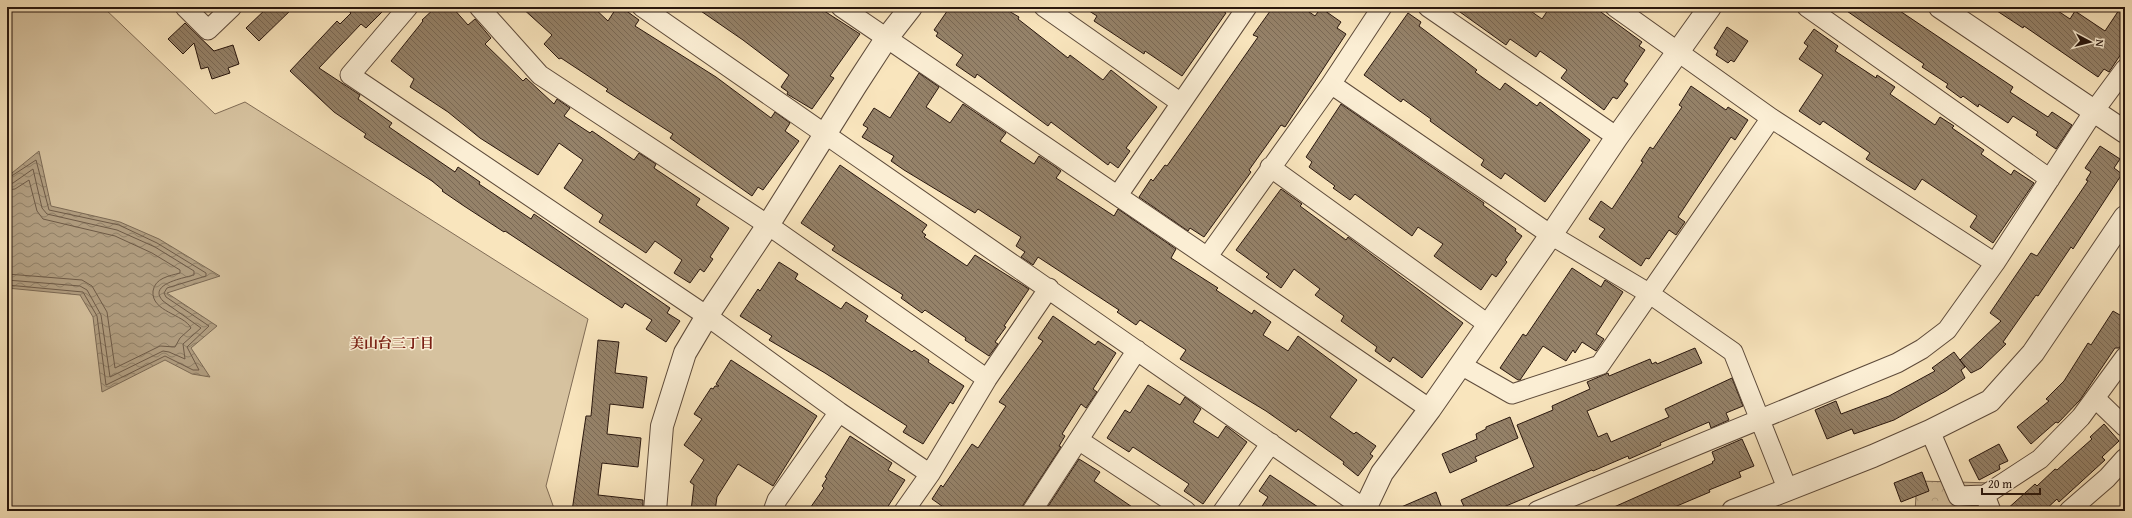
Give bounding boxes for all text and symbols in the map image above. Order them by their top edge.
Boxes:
north arrow [2070,22,2110,62]
text: N [2091,39,2108,48]
district label: 美山台三丁目 [350,333,434,353]
scale bar [1982,470,2040,496]
text: 20 m [1988,475,2012,492]

